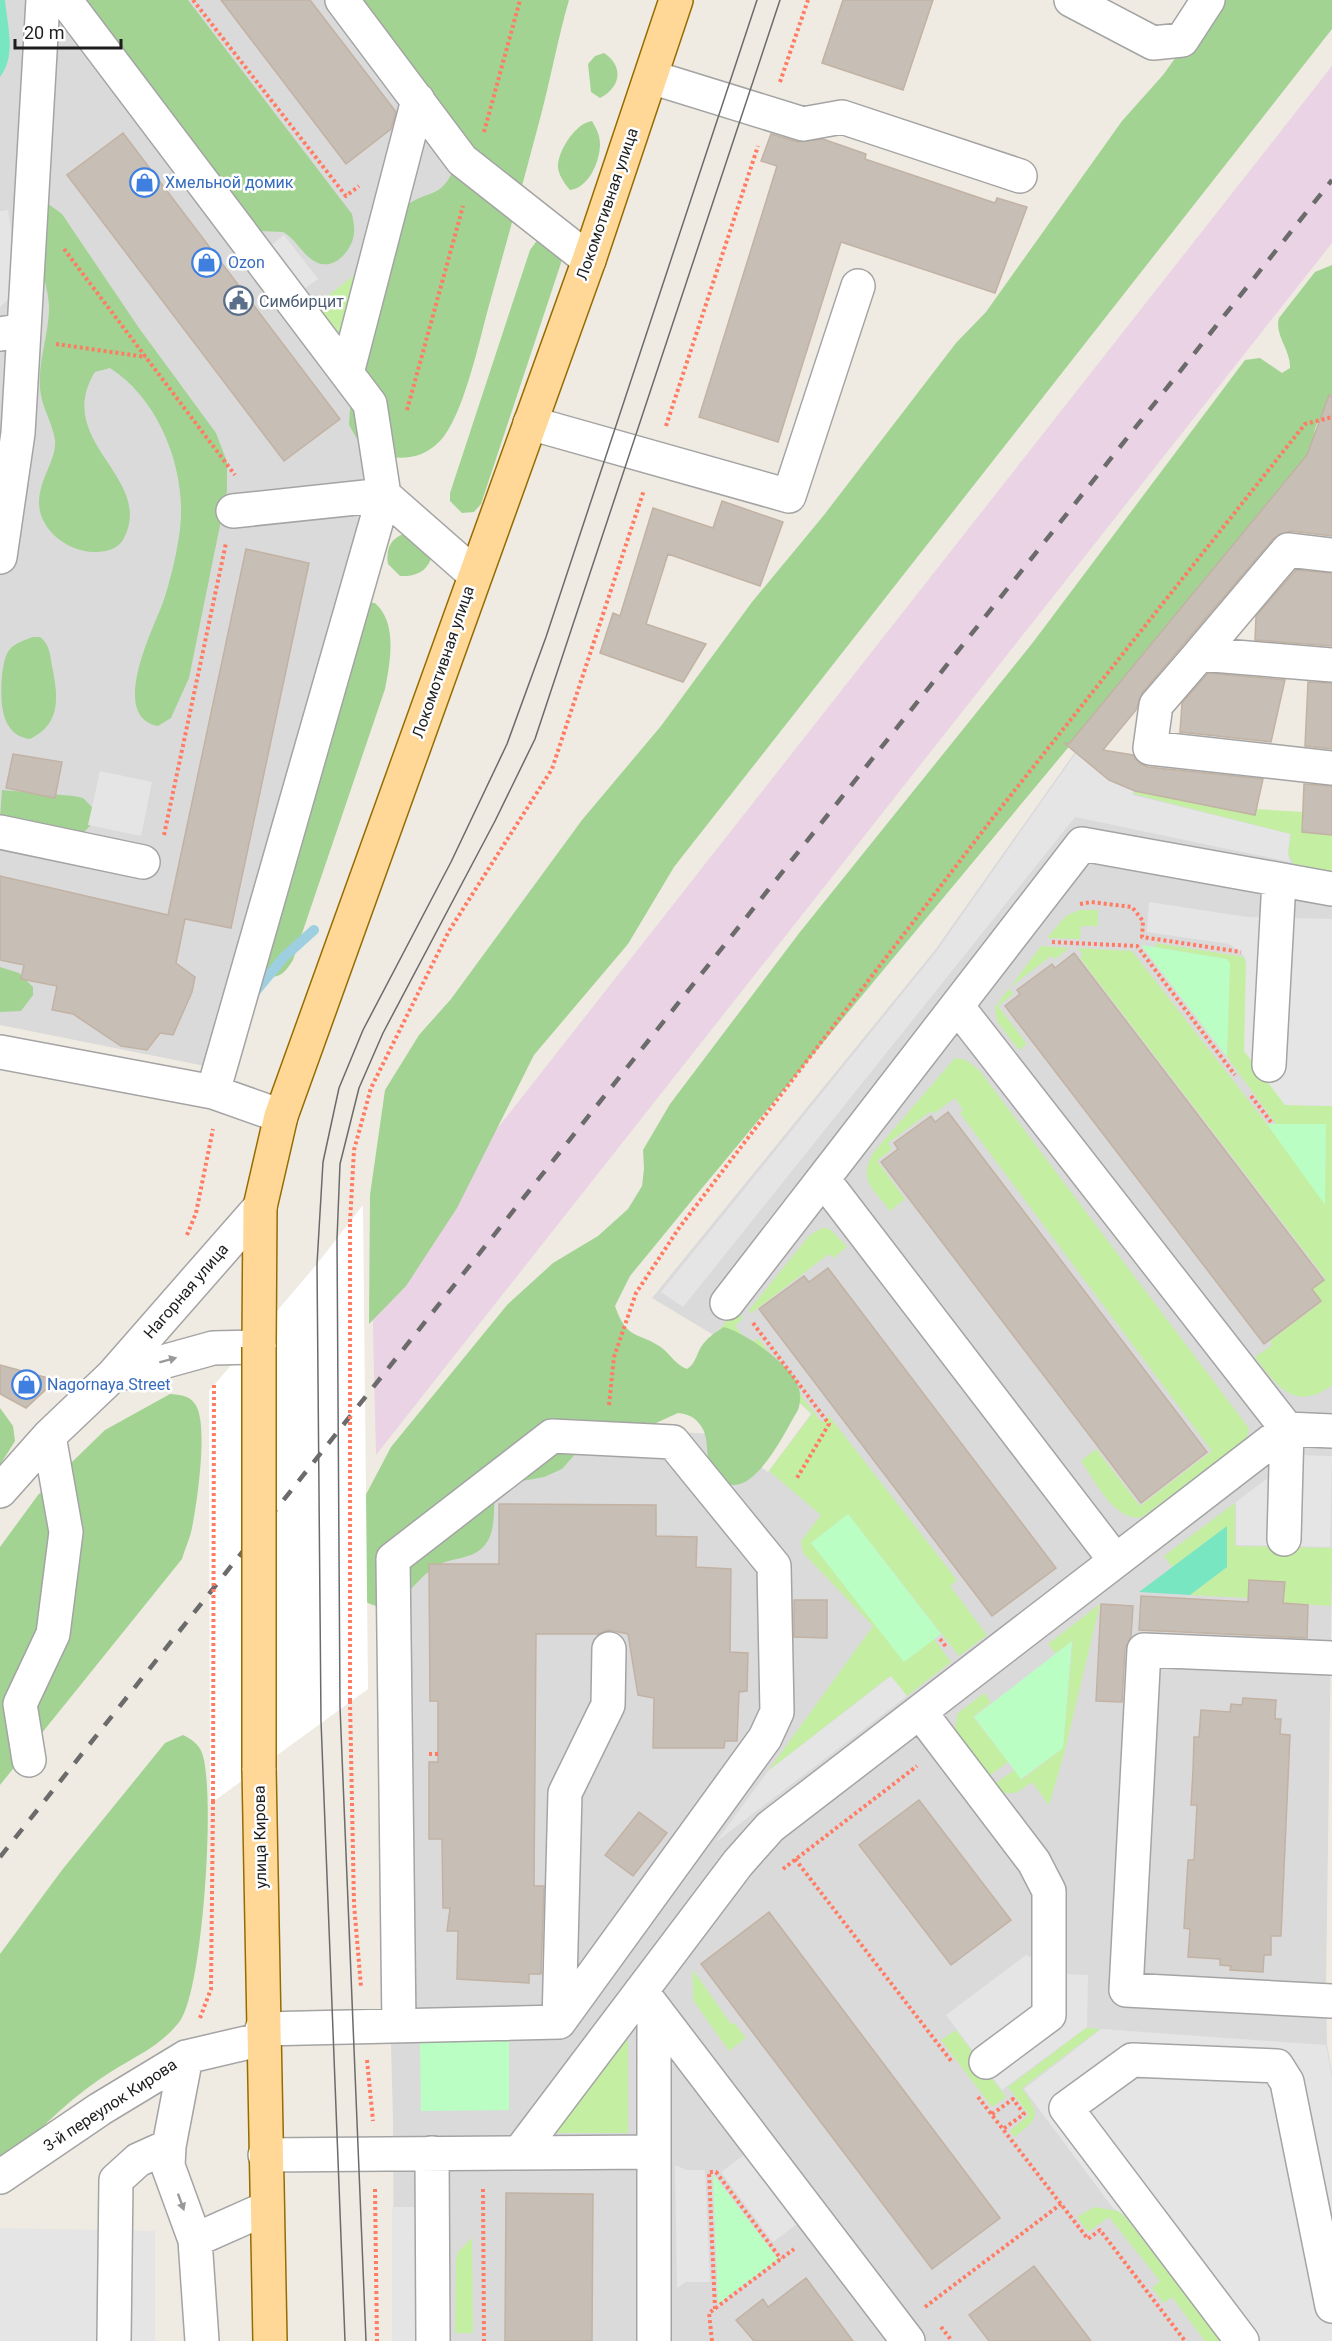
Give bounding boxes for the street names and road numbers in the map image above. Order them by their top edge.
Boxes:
street label: Локомотивная улица [572,125,642,283]
street label: Локомотивная улица [408,583,478,741]
street label: Нагорная улица [140,1240,232,1342]
street label: улица Кирова [250,1785,270,1889]
street label: 3-й переулок Кирова [40,2055,180,2155]

